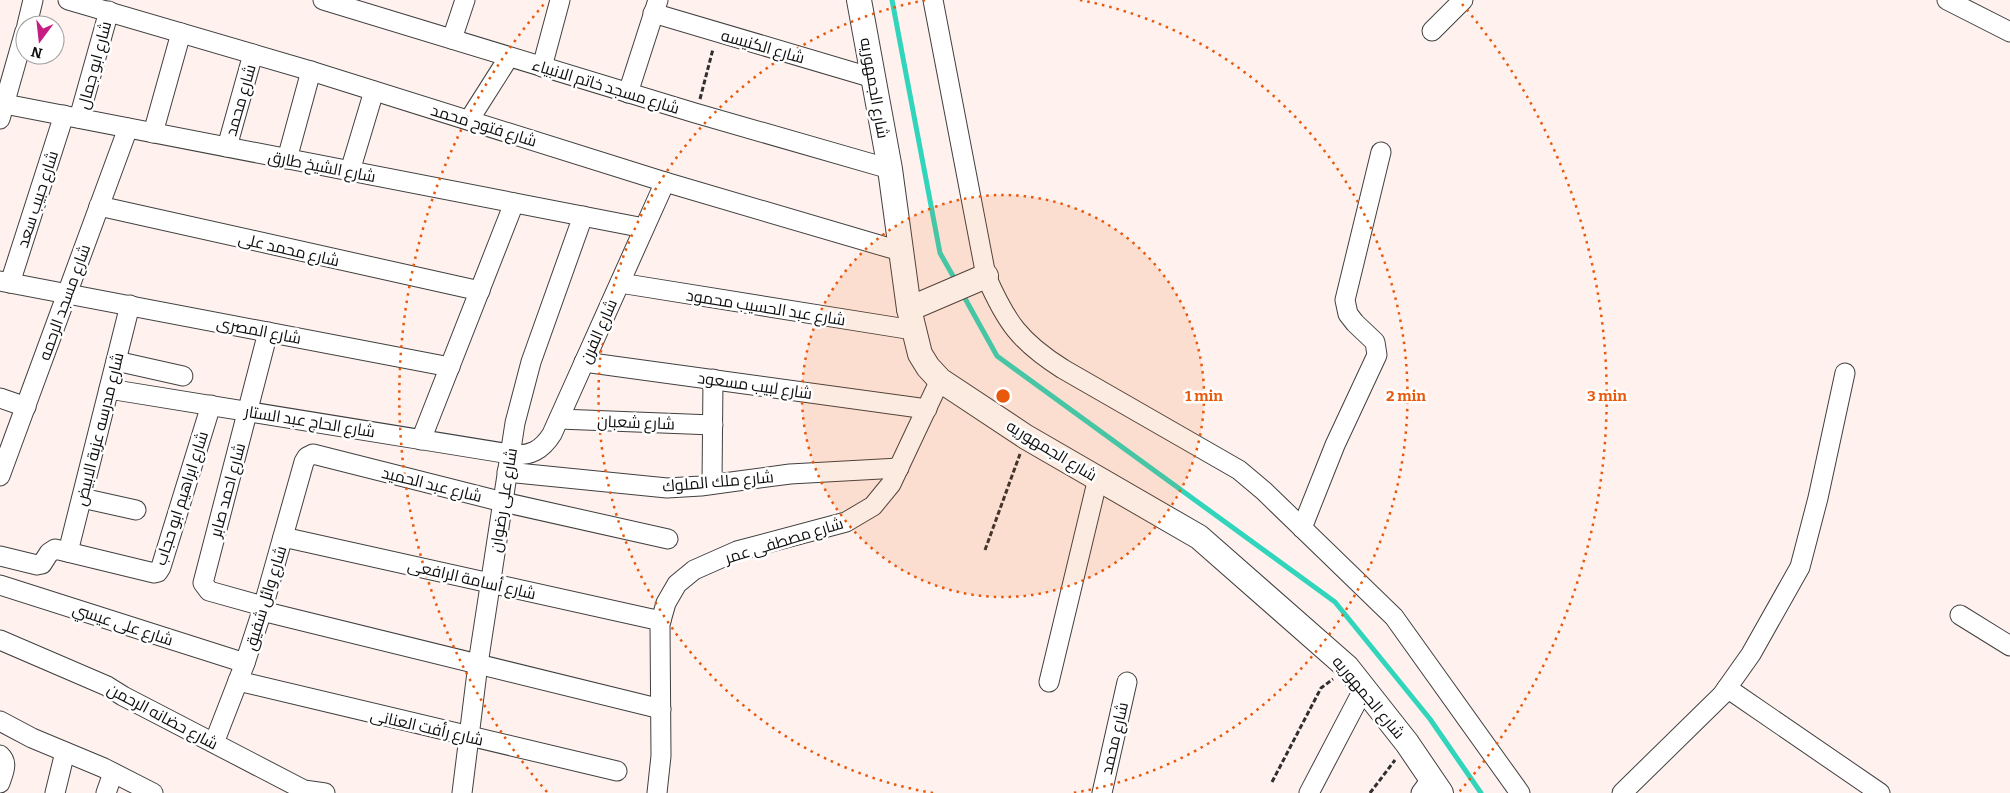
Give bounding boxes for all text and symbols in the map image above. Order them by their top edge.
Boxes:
north arrow [15,15,65,65]
street label: شارع ابو جمال [74,19,117,112]
street label: شارع الكنيسه [718,26,807,69]
street label: شارع الجمهوريه [854,36,893,140]
text: N [29,42,44,62]
street label: شارع مسجد خاتم الانبياء [529,55,682,120]
street label: شارع محمد [221,62,262,139]
street label: شارع فتوح محمد [428,100,539,153]
street label: شارع الشيخ طارق [266,147,377,188]
street label: شارع حبيب سعد [13,148,64,251]
street label: شارع محمد على [236,229,341,272]
street label: شارع مسجد الرحمه [35,242,96,363]
street label: شارع عبد الحسيب محمود [685,286,847,331]
street label: شارع الفرن [576,296,623,367]
street label: شارع المصرى [215,313,303,350]
street label: شارع مدرسه عزبة الابيض [71,351,130,508]
street label: شارع لبيب مسعود [696,368,813,405]
centre of rings [994,387,1012,405]
text: 1 min [1185,387,1223,405]
text: 2 min [1386,387,1426,405]
text: 3 min [1587,387,1627,405]
street label: شارع الحاج عبد الستار [242,402,376,443]
street label: شارع شعبان [597,412,675,435]
street label: شارع الجمهوريه [1002,416,1100,487]
street label: شارع ابراهيم ابو حجاب [151,429,214,568]
street label: شارع احمد صابر [206,441,251,541]
street label: شارع على رضوان [486,447,523,554]
street label: شارع عبد الحميد [379,463,484,508]
street label: شارع ملك الملوك [661,467,775,498]
street label: شارع مصطفى عمر [722,513,846,570]
street label: شارع وائل شفيق [241,544,292,653]
street label: شارع أسامة الرافعى [405,555,538,605]
street label: شارع على عيسي [69,599,175,652]
street label: شارع الجمهوريه [1327,652,1409,744]
street label: شارع حضانه الرحمن [103,679,221,755]
street label: شارع محمد [1097,700,1134,776]
street label: شارع رأفت العنانى [368,705,485,752]

